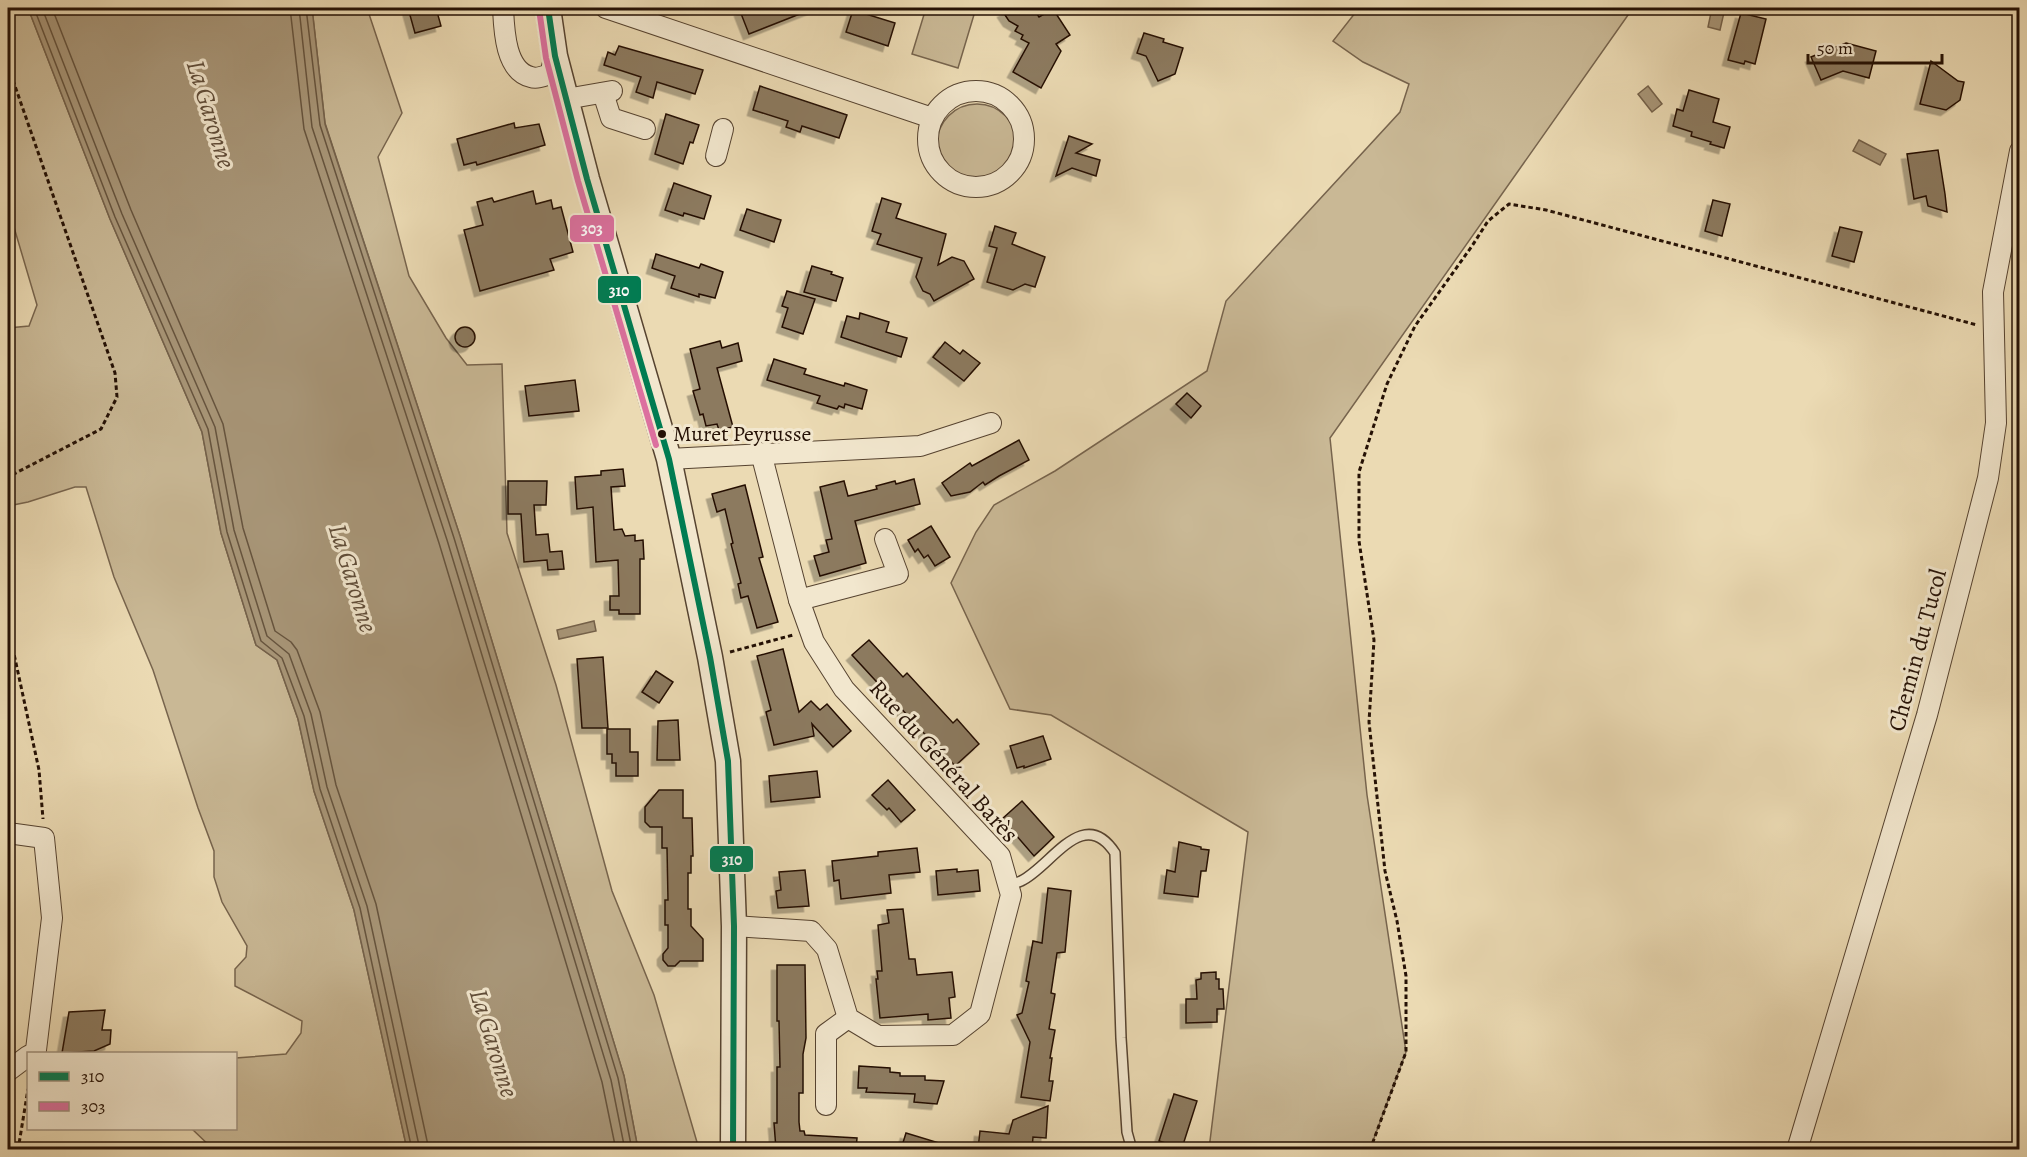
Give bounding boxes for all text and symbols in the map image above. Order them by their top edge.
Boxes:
scale bar [1808,27,1942,65]
text: 50 m [1817,36,1853,60]
water label: La Garonne [178,56,244,172]
line badge: 303 [569,214,615,243]
text: 303 [581,218,603,240]
line badge: 310 [597,275,642,304]
text: 310 [609,280,629,302]
place label: Muret Peyrusse [673,419,811,449]
marker: Muret Peyrusse [656,428,668,440]
water label: La Garonne [320,520,386,636]
street label: Chemin du Tucol [1880,565,1954,735]
street label: Rue du Général Barès [862,673,1026,849]
line badge: 310 [709,845,754,873]
text: 310 [722,849,742,871]
water label: La Garonne [461,985,527,1101]
legend [27,1052,237,1130]
text: 310 [81,1064,104,1088]
text: 303 [81,1094,106,1118]

